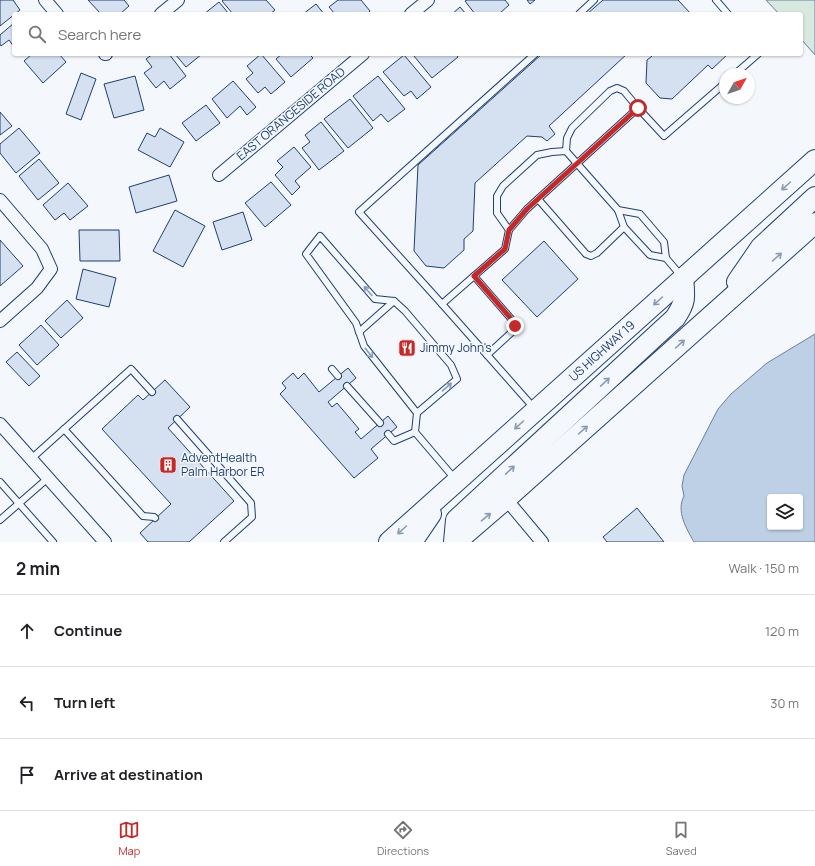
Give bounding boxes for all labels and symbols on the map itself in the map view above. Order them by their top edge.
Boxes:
street label: EAST ORANGESIDE ROAD [233,63,349,164]
north arrow [719,68,755,104]
route start [629,99,647,117]
one-way arrow [781,182,791,191]
one-way arrow [771,253,781,262]
one-way arrow [363,285,372,296]
one-way arrow [652,296,663,305]
street label: US HIGHWAY 19 [565,316,638,385]
route end [506,317,524,335]
restaurant icon: Jimmy John's [397,338,417,358]
place label: Jimmy John's [420,339,492,356]
one-way arrow [674,339,685,348]
one-way arrow [365,347,374,358]
one-way arrow [600,377,610,387]
one-way arrow [442,383,452,392]
one-way arrow [514,421,525,430]
one-way arrow [578,426,588,435]
place label: AdventHealth Palm Harbor ER [181,449,265,480]
building icon: AdventHealth Palm Harbor ER [158,455,178,475]
one-way arrow [505,466,515,475]
one-way arrow [480,512,491,521]
one-way arrow [396,526,407,535]

